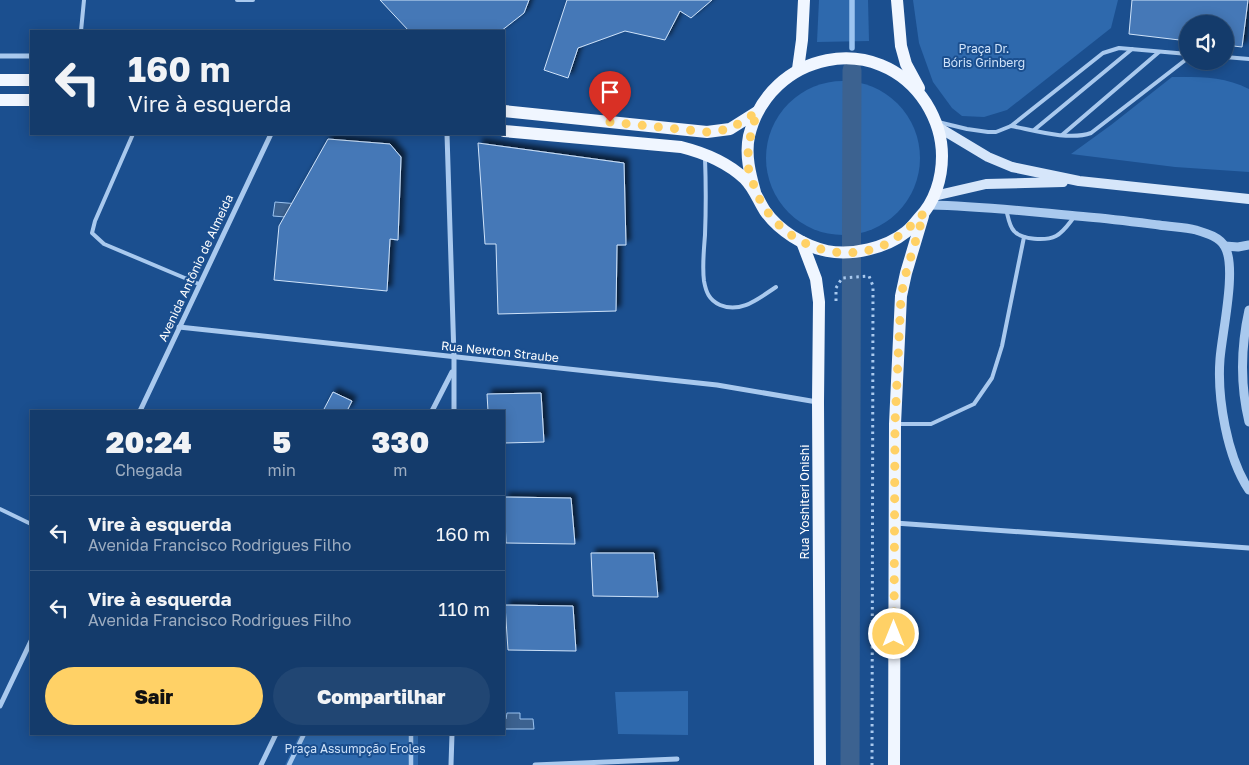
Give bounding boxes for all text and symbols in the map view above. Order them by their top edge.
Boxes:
map controls [1179,15,1234,70]
button: sound [1179,15,1234,70]
park label: Praça Dr. Bóris Grinberg [943,41,1025,70]
text: 160 m [128,48,230,90]
icon: left [45,50,110,115]
pin [589,71,631,122]
icon: arrive [596,78,624,106]
text: Vire à esquerda [128,90,292,117]
street label: Avenida Antônio de Almeida [155,192,236,344]
street label: Rua Newton Straube [440,338,560,365]
text: 20:24 [106,424,192,460]
text: 5 [272,424,291,460]
text: 330 [372,424,429,460]
street label: Rua Yoshiteri Onishi [797,445,812,559]
text: Chegada [115,460,183,480]
text: min [268,460,296,480]
text: m [393,460,407,480]
text: Vire à esquerda [88,512,231,535]
icon: left [45,519,73,547]
text: 160 m [436,522,490,545]
text: Avenida Francisco Rodrigues Filho [88,535,351,555]
text: Vire à esquerda [88,587,231,610]
icon: left [45,594,73,622]
text: 110 m [438,597,490,620]
position arrow [867,607,919,659]
text: Avenida Francisco Rodrigues Filho [88,610,351,630]
button: Sair [45,667,263,725]
button: Compartilhar [273,667,490,725]
park label: Praça Assumpção Eroles [284,741,426,756]

